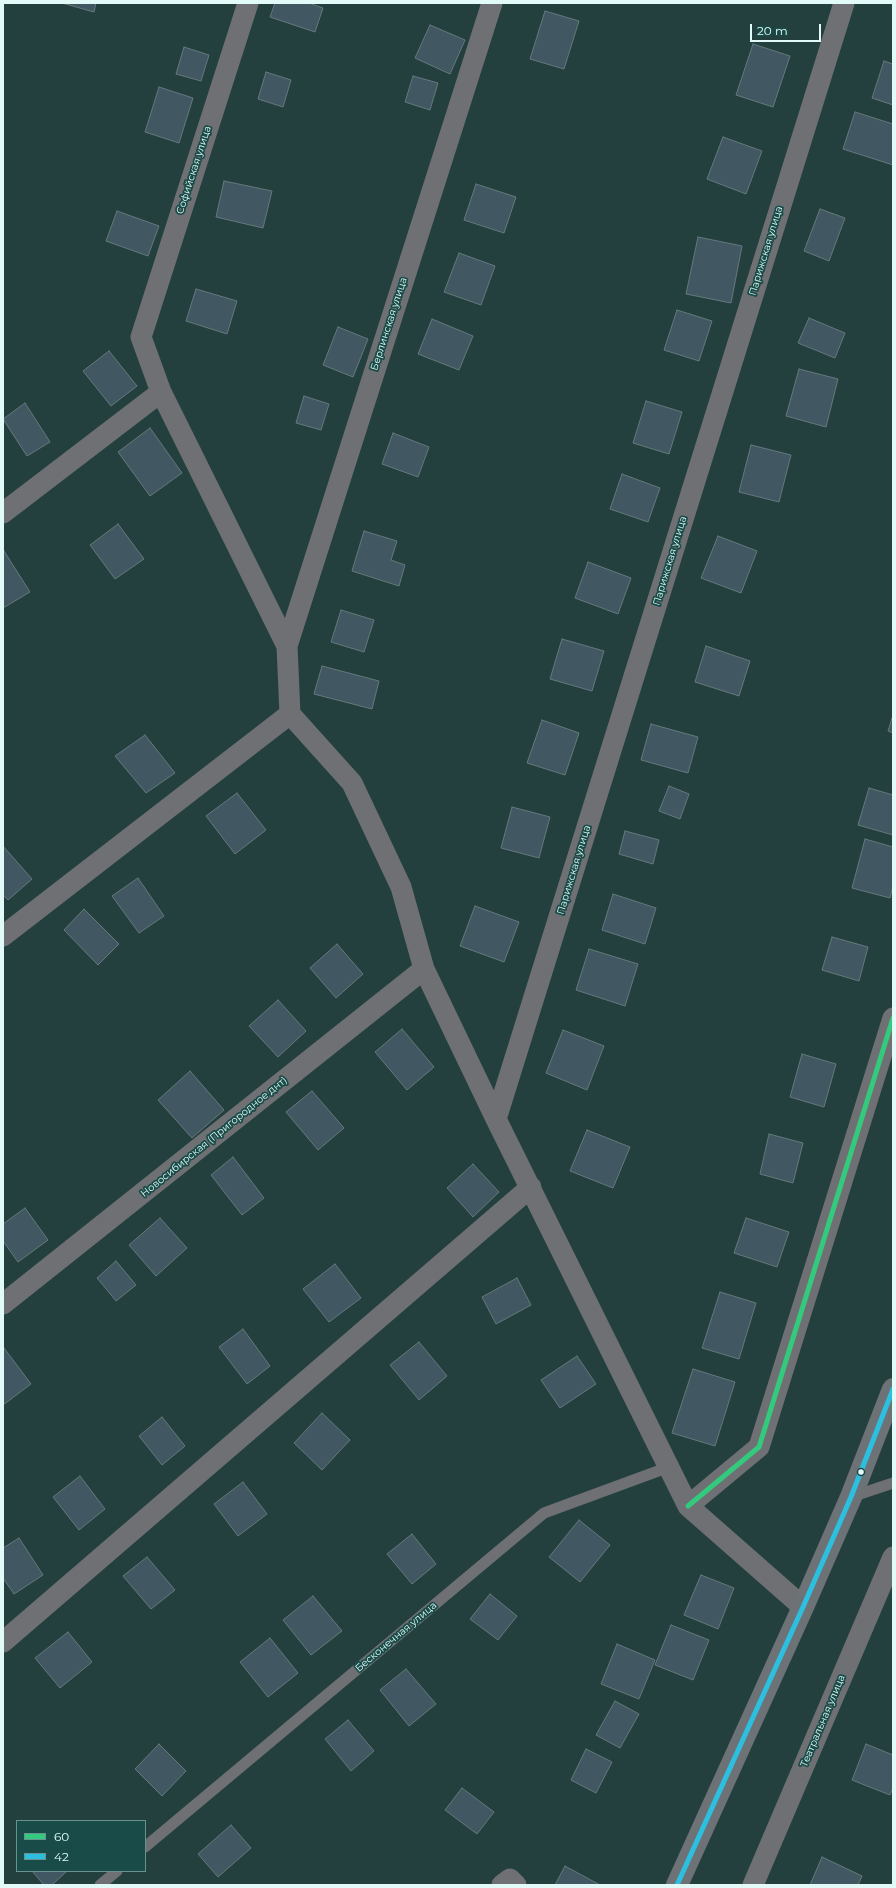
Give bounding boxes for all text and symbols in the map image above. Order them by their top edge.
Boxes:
scale bar [752,16,823,42]
text: 20 m [757,23,788,38]
street label: Софийская улица [174,124,214,216]
street label: Парижская улица [747,205,785,297]
street label: Берлинская улица [368,276,410,372]
street label: Парижская улица [651,515,689,607]
street label: Парижская улица [555,824,593,916]
street label: Новосибирская (Пригородное днт) [138,1074,290,1200]
unlabelled marker [856,1467,866,1477]
street label: Бесконечная улица [353,1599,439,1675]
street label: Театральная улица [798,1673,848,1769]
legend [16,1820,146,1872]
text: 60 [54,1829,69,1844]
text: 42 [54,1849,69,1864]

